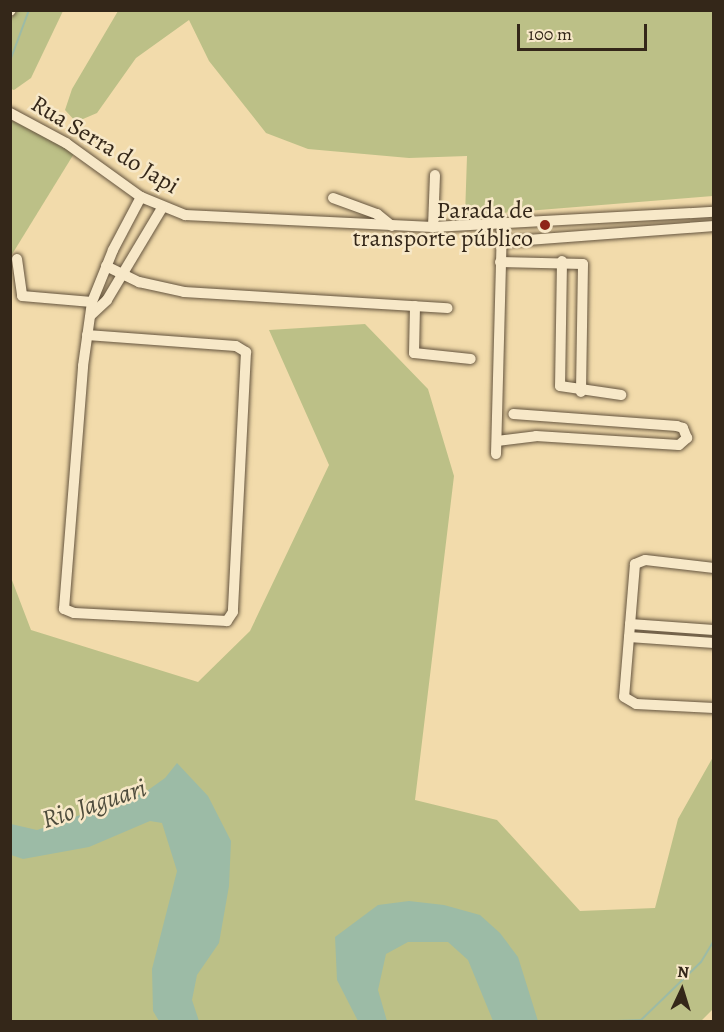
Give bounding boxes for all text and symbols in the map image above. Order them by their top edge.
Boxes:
scale bar [520,12,650,50]
text: 100 m [528,22,572,46]
street label: Rua Serra do Japi [26,90,184,200]
place label: Parada de transporte público [353,197,533,253]
marker: Parada de transporte público [538,218,552,232]
water label: Rio Jaguari [38,772,150,836]
north arrow [652,960,712,1020]
text: N [677,961,690,983]

